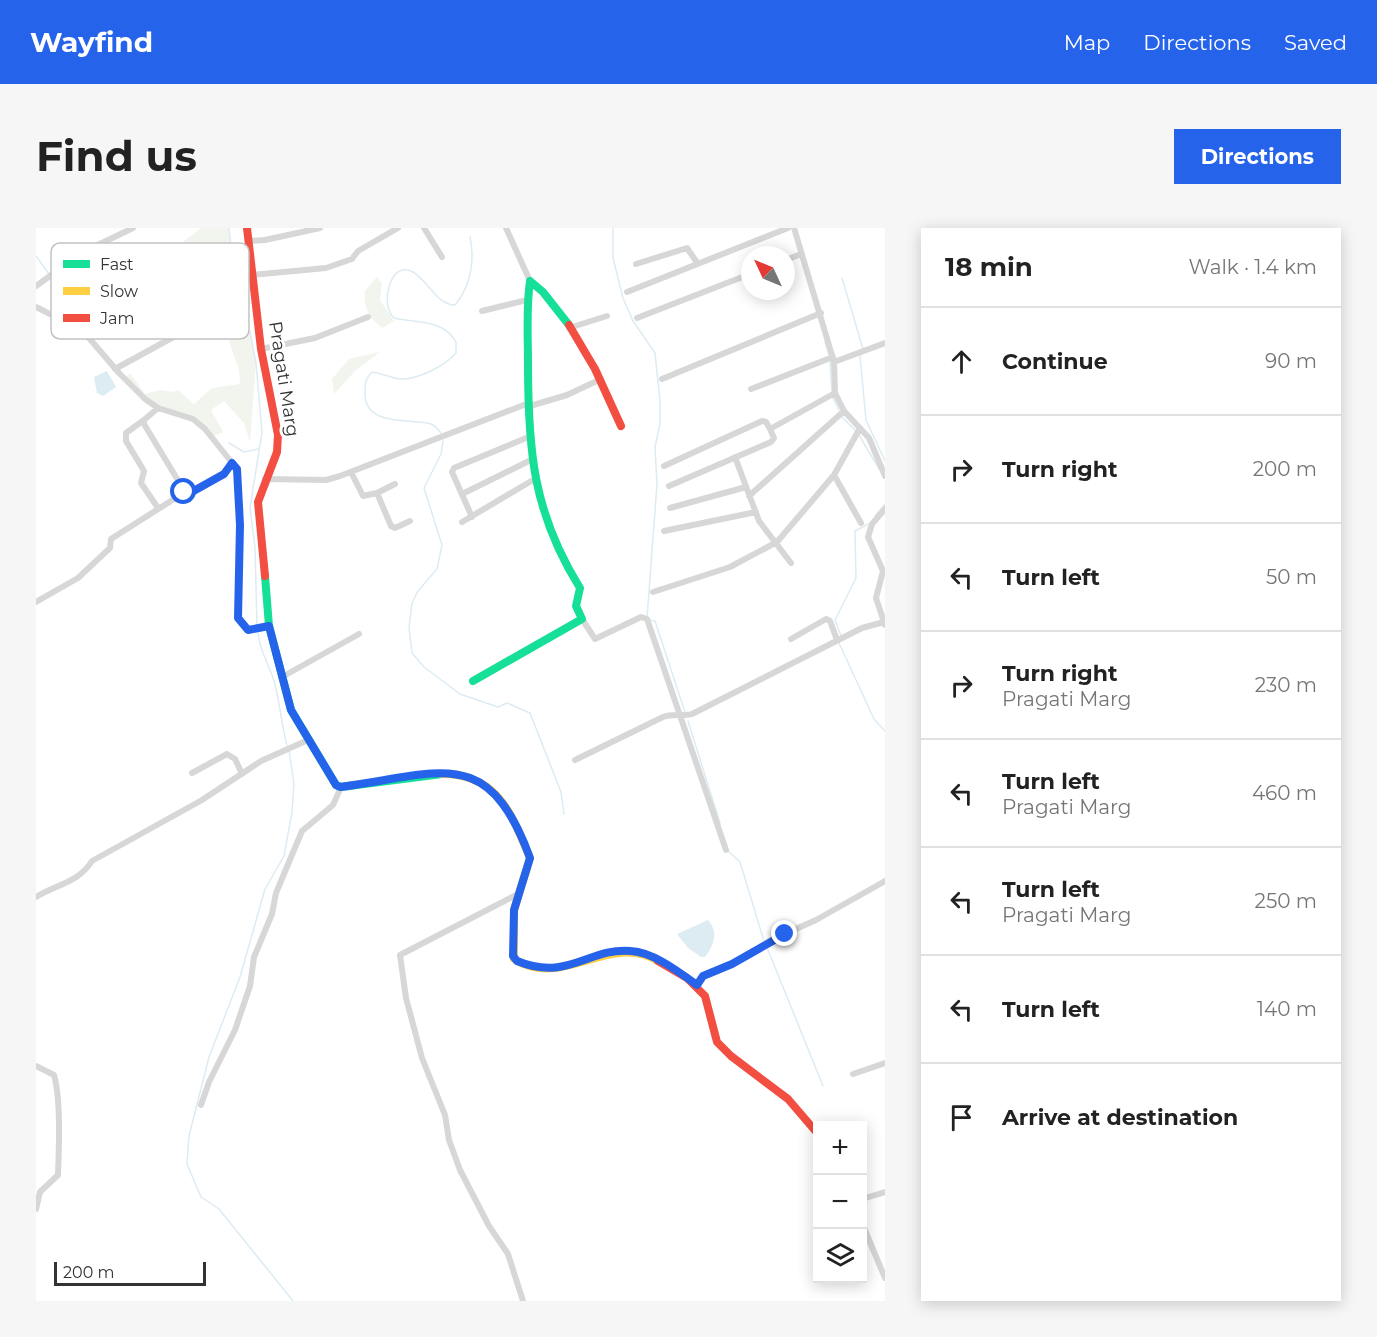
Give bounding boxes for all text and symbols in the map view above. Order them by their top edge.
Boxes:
text: Wayfind [30,25,153,59]
text: Map [1064,30,1110,55]
text: Directions [1143,30,1251,55]
text: Saved [1284,30,1347,55]
button: Directions [1174,129,1341,184]
text: Find us [36,130,197,182]
legend [51,243,249,339]
north arrow [741,246,795,300]
text: 18 min [945,251,1033,283]
text: Fast [100,255,134,274]
text: Walk · 1.4 km [1189,255,1317,279]
text: Slow [100,282,138,301]
text: Jam [99,309,134,328]
street label: Pragati Marg [264,320,304,438]
icon: ahead [945,345,978,378]
text: Continue [1002,348,1108,375]
text: 90 m [1265,349,1317,373]
icon: right [945,453,978,486]
text: Turn right [1002,456,1117,483]
text: 200 m [1253,457,1317,481]
route start [170,478,196,504]
icon: left [945,561,978,594]
text: Turn left [1002,564,1100,591]
text: 50 m [1266,565,1317,589]
text: Turn right [1002,660,1117,687]
icon: right [945,669,978,702]
text: 230 m [1255,673,1317,697]
text: Pragati Marg [1002,687,1132,711]
text: Turn left [1002,768,1100,795]
icon: left [945,777,978,810]
text: 460 m [1252,781,1317,805]
text: Pragati Marg [1002,795,1132,819]
text: Turn left [1002,876,1100,903]
icon: left [945,885,978,918]
text: 250 m [1255,889,1317,913]
text: Pragati Marg [1002,903,1132,927]
route end [771,920,797,946]
icon: left [945,993,978,1026]
text: Turn left [1002,996,1100,1023]
text: 140 m [1257,997,1317,1021]
icon: arrive [945,1101,978,1134]
text: Arrive at destination [1002,1104,1238,1131]
map controls [813,1121,867,1283]
button: + [813,1121,867,1175]
button: − [813,1175,867,1229]
button: layers [813,1229,867,1283]
scale bar [54,1259,206,1286]
text: 200 m [63,1263,114,1282]

